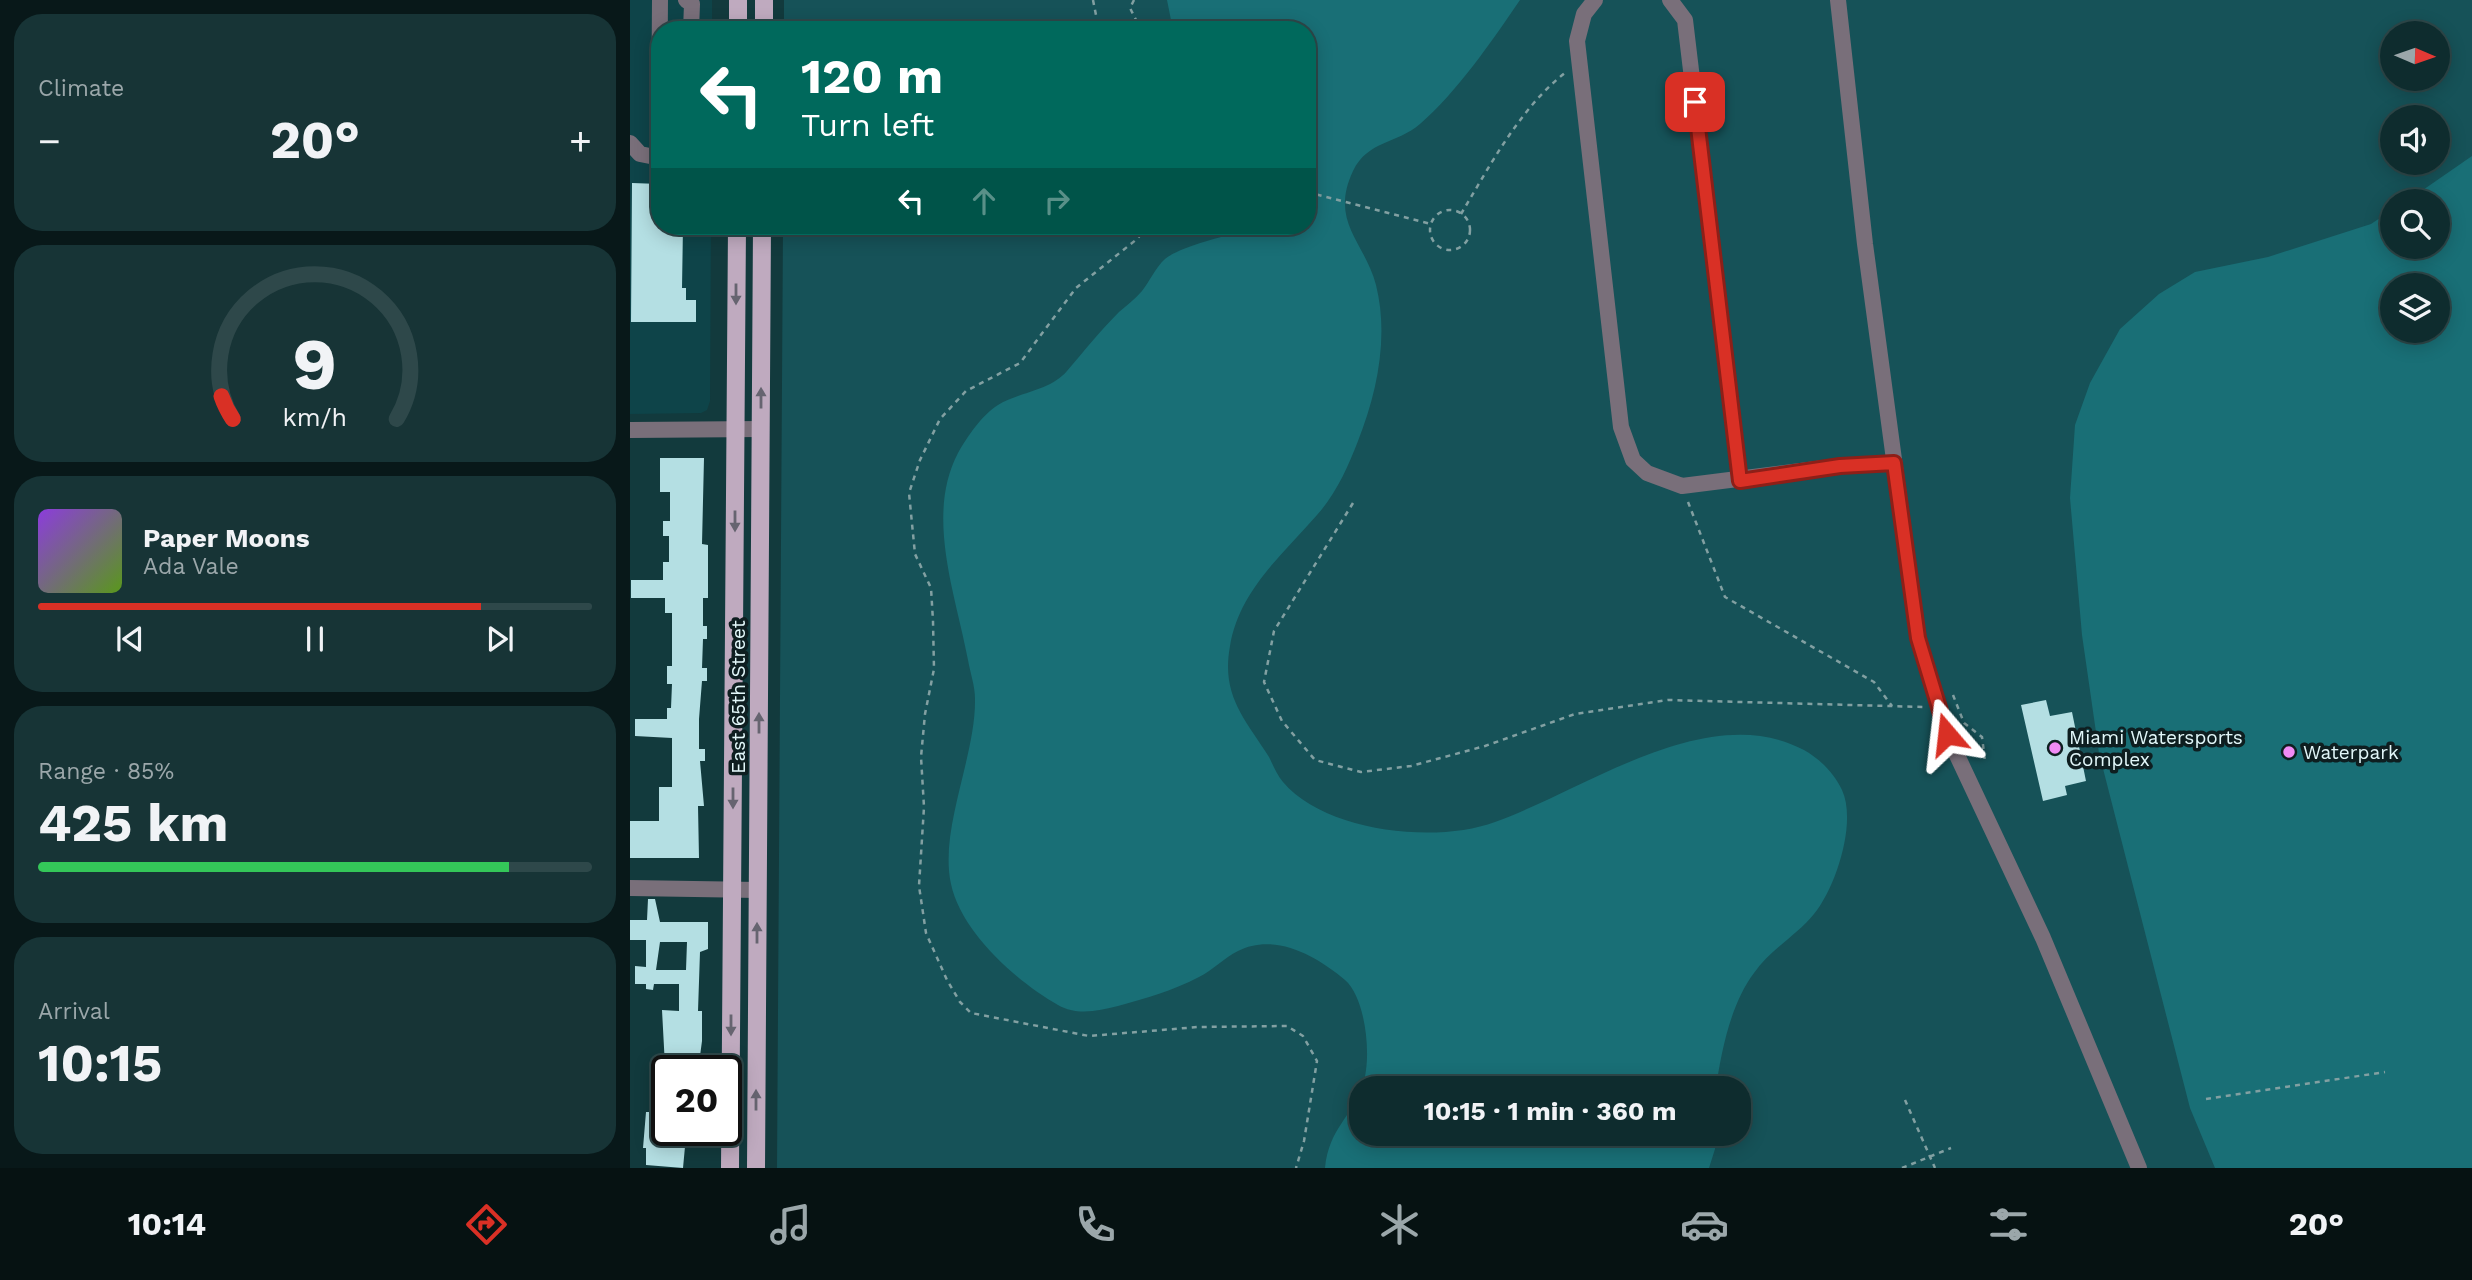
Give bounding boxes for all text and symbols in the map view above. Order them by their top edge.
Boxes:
north arrow [2380,21,2450,91]
map controls [2380,21,2450,343]
text: 120 m [801,47,943,105]
icon: left [686,49,777,140]
pin [1665,72,1725,132]
text: Climate [38,75,124,102]
icon: arrive [1676,83,1714,121]
button: sound [2380,105,2450,175]
text: Turn left [801,106,934,144]
text: 20° [270,110,360,171]
text: − [38,119,61,163]
text: + [569,119,592,163]
icon: left [892,182,930,220]
icon: ahead [965,182,1003,220]
icon: right [1038,182,1076,220]
button: search [2380,189,2450,259]
button: layers [2380,273,2450,343]
one-way arrow [730,283,742,305]
text: 9 [293,322,337,408]
one-way arrow [755,387,767,409]
text: km/h [283,403,347,432]
one-way arrow [729,511,741,533]
text: Paper Moons [143,523,310,553]
text: Ada Vale [143,553,239,580]
icon: previous [111,620,149,658]
icon: pause [296,620,334,658]
icon: next [481,620,519,658]
street label: East 65th Street [727,620,750,774]
position arrow [1910,697,1984,771]
one-way arrow [753,712,765,734]
place label: Miami Watersports Complex [2069,726,2243,771]
marker: Miami Watersports Complex [2047,740,2063,756]
place label: Waterpark [2303,741,2399,764]
marker: Waterpark [2281,744,2297,760]
text: Range · 85% [38,758,174,785]
one-way arrow [727,787,739,809]
text: 425 km [38,793,228,854]
one-way arrow [751,921,763,943]
text: Arrival [38,998,110,1025]
one-way arrow [725,1015,737,1037]
text: 10:15 [38,1033,162,1094]
speed limit sign: 20 [651,1055,742,1146]
one-way arrow [750,1089,762,1111]
text: 10:15 · 1 min · 360 m [1424,1096,1676,1126]
icon: directions [462,1200,511,1249]
icon: music [766,1200,815,1249]
icon: phone [1071,1200,1120,1249]
icon: climate [1375,1200,1424,1249]
icon: car [1680,1200,1729,1249]
icon: filters [1984,1200,2033,1249]
text: 10:14 [128,1205,206,1243]
text: 20° [2289,1205,2344,1243]

